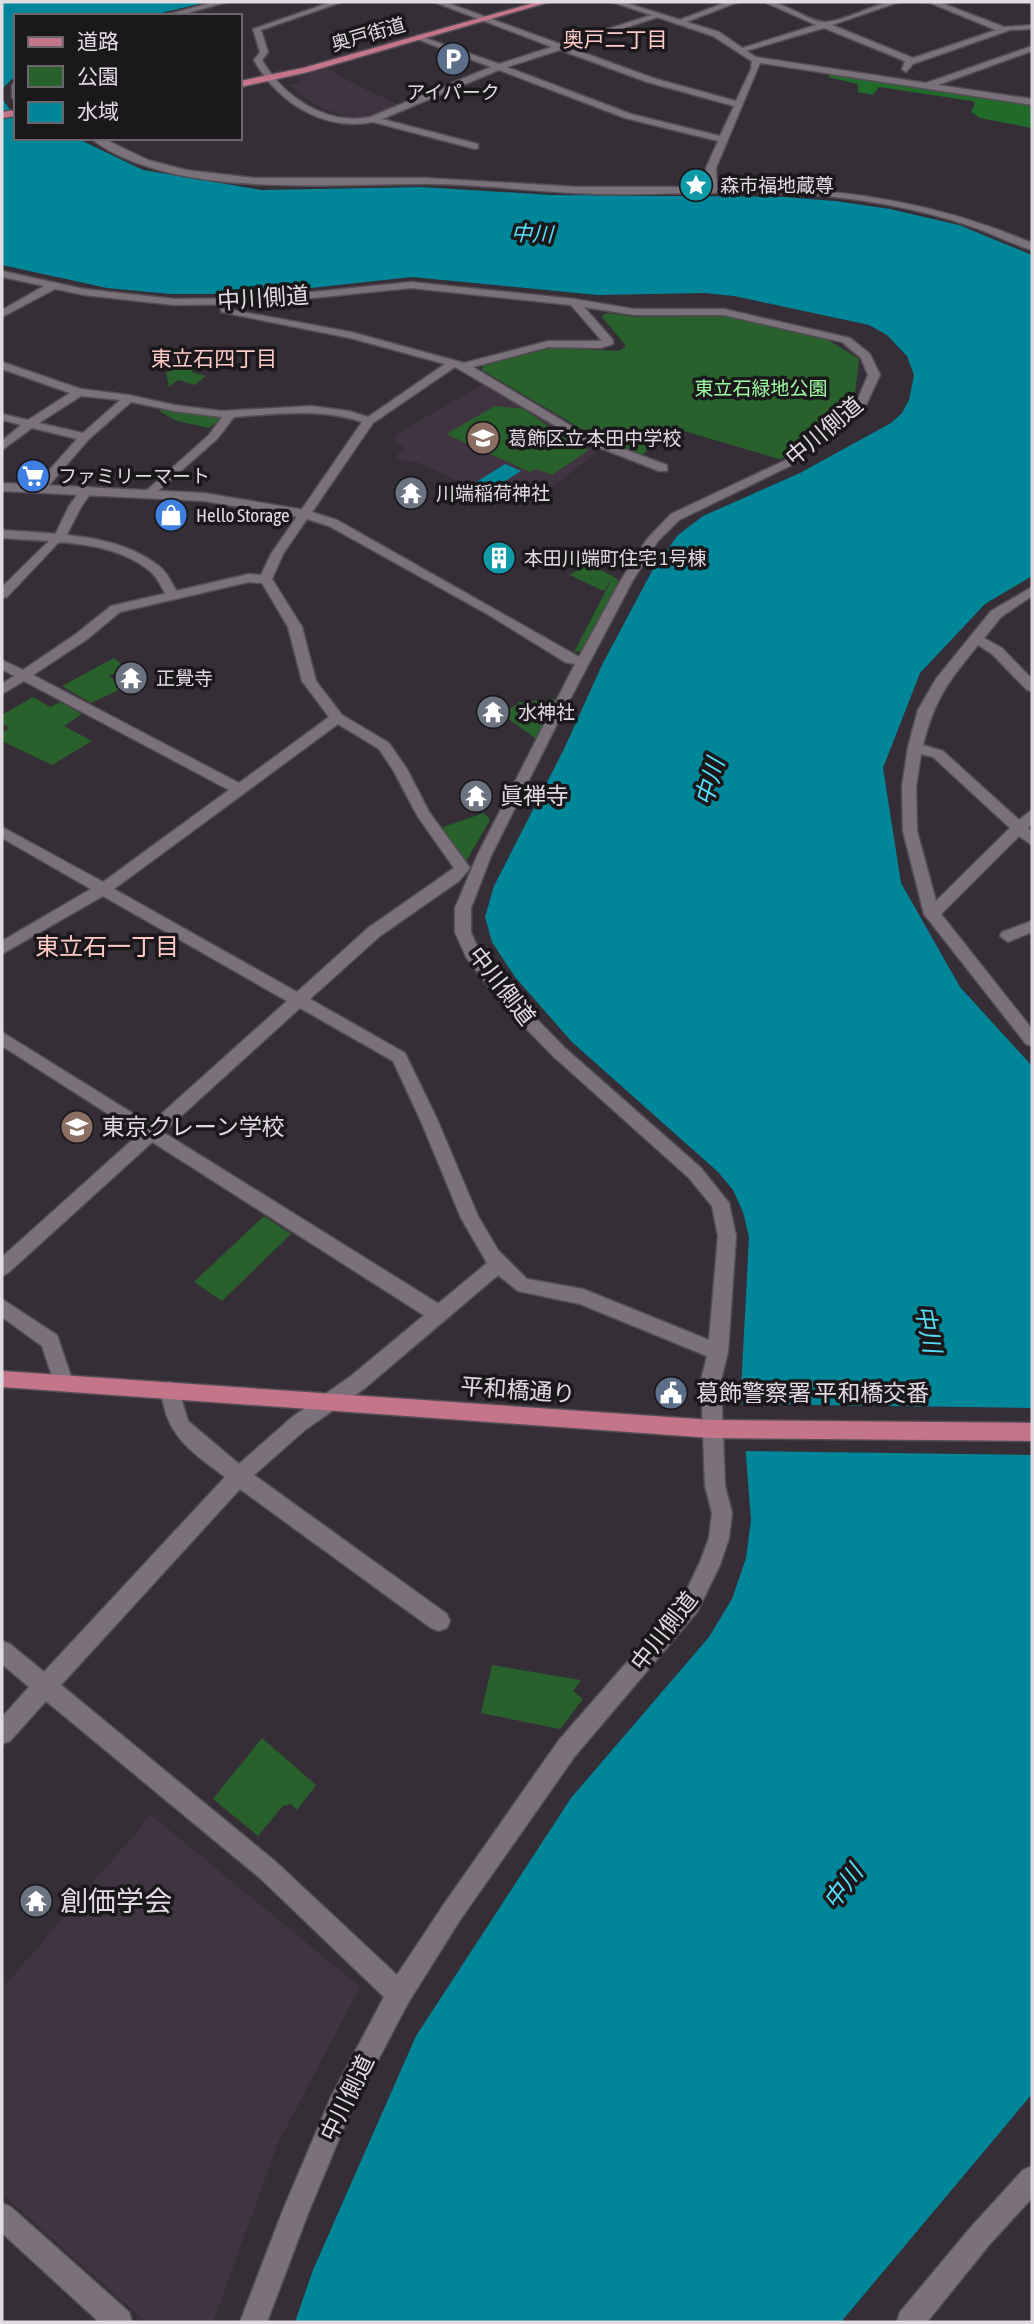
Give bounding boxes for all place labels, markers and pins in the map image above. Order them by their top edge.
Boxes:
parking icon: アイパーク [434,40,472,78]
place label: アイパーク [406,81,500,103]
place icon: 森市福地蔵尊 [677,166,715,204]
place label: 森市福地蔵尊 [720,174,834,196]
school or university icon: 葛飾区立 本田中学校 [464,419,502,457]
place label: 葛飾区立 本田中学校 [508,427,682,449]
supermarket icon: ファミリーマート [14,457,52,495]
place label: ファミリーマート [58,465,210,487]
temple icon: 川端稲荷神社 [392,474,430,512]
place label: 川端稲荷神社 [436,482,550,504]
shop icon: Hello Storage [152,496,190,534]
place label: Hello Storage [196,504,290,526]
building icon: 本田川端町住宅 1号棟 [480,539,518,577]
place label: 本田川端町住宅 1号棟 [524,547,707,569]
temple icon: 正覺寺 [112,659,150,697]
place label: 正覺寺 [156,667,213,689]
temple icon: 水神社 [474,693,512,731]
place label: 水神社 [518,701,575,723]
temple icon: 眞禅寺 [457,777,495,815]
place label: 眞禅寺 [500,783,569,809]
school or university icon: 東京クレーン学校 [58,1108,96,1146]
place label: 東京クレーン学校 [102,1114,285,1140]
public building icon: 葛飾警察署 平和橋交番 [652,1374,690,1412]
place label: 葛飾警察署 平和橋交番 [696,1380,929,1406]
temple icon: 創価学会 [17,1882,55,1920]
place label: 創価学会 [60,1885,172,1917]

